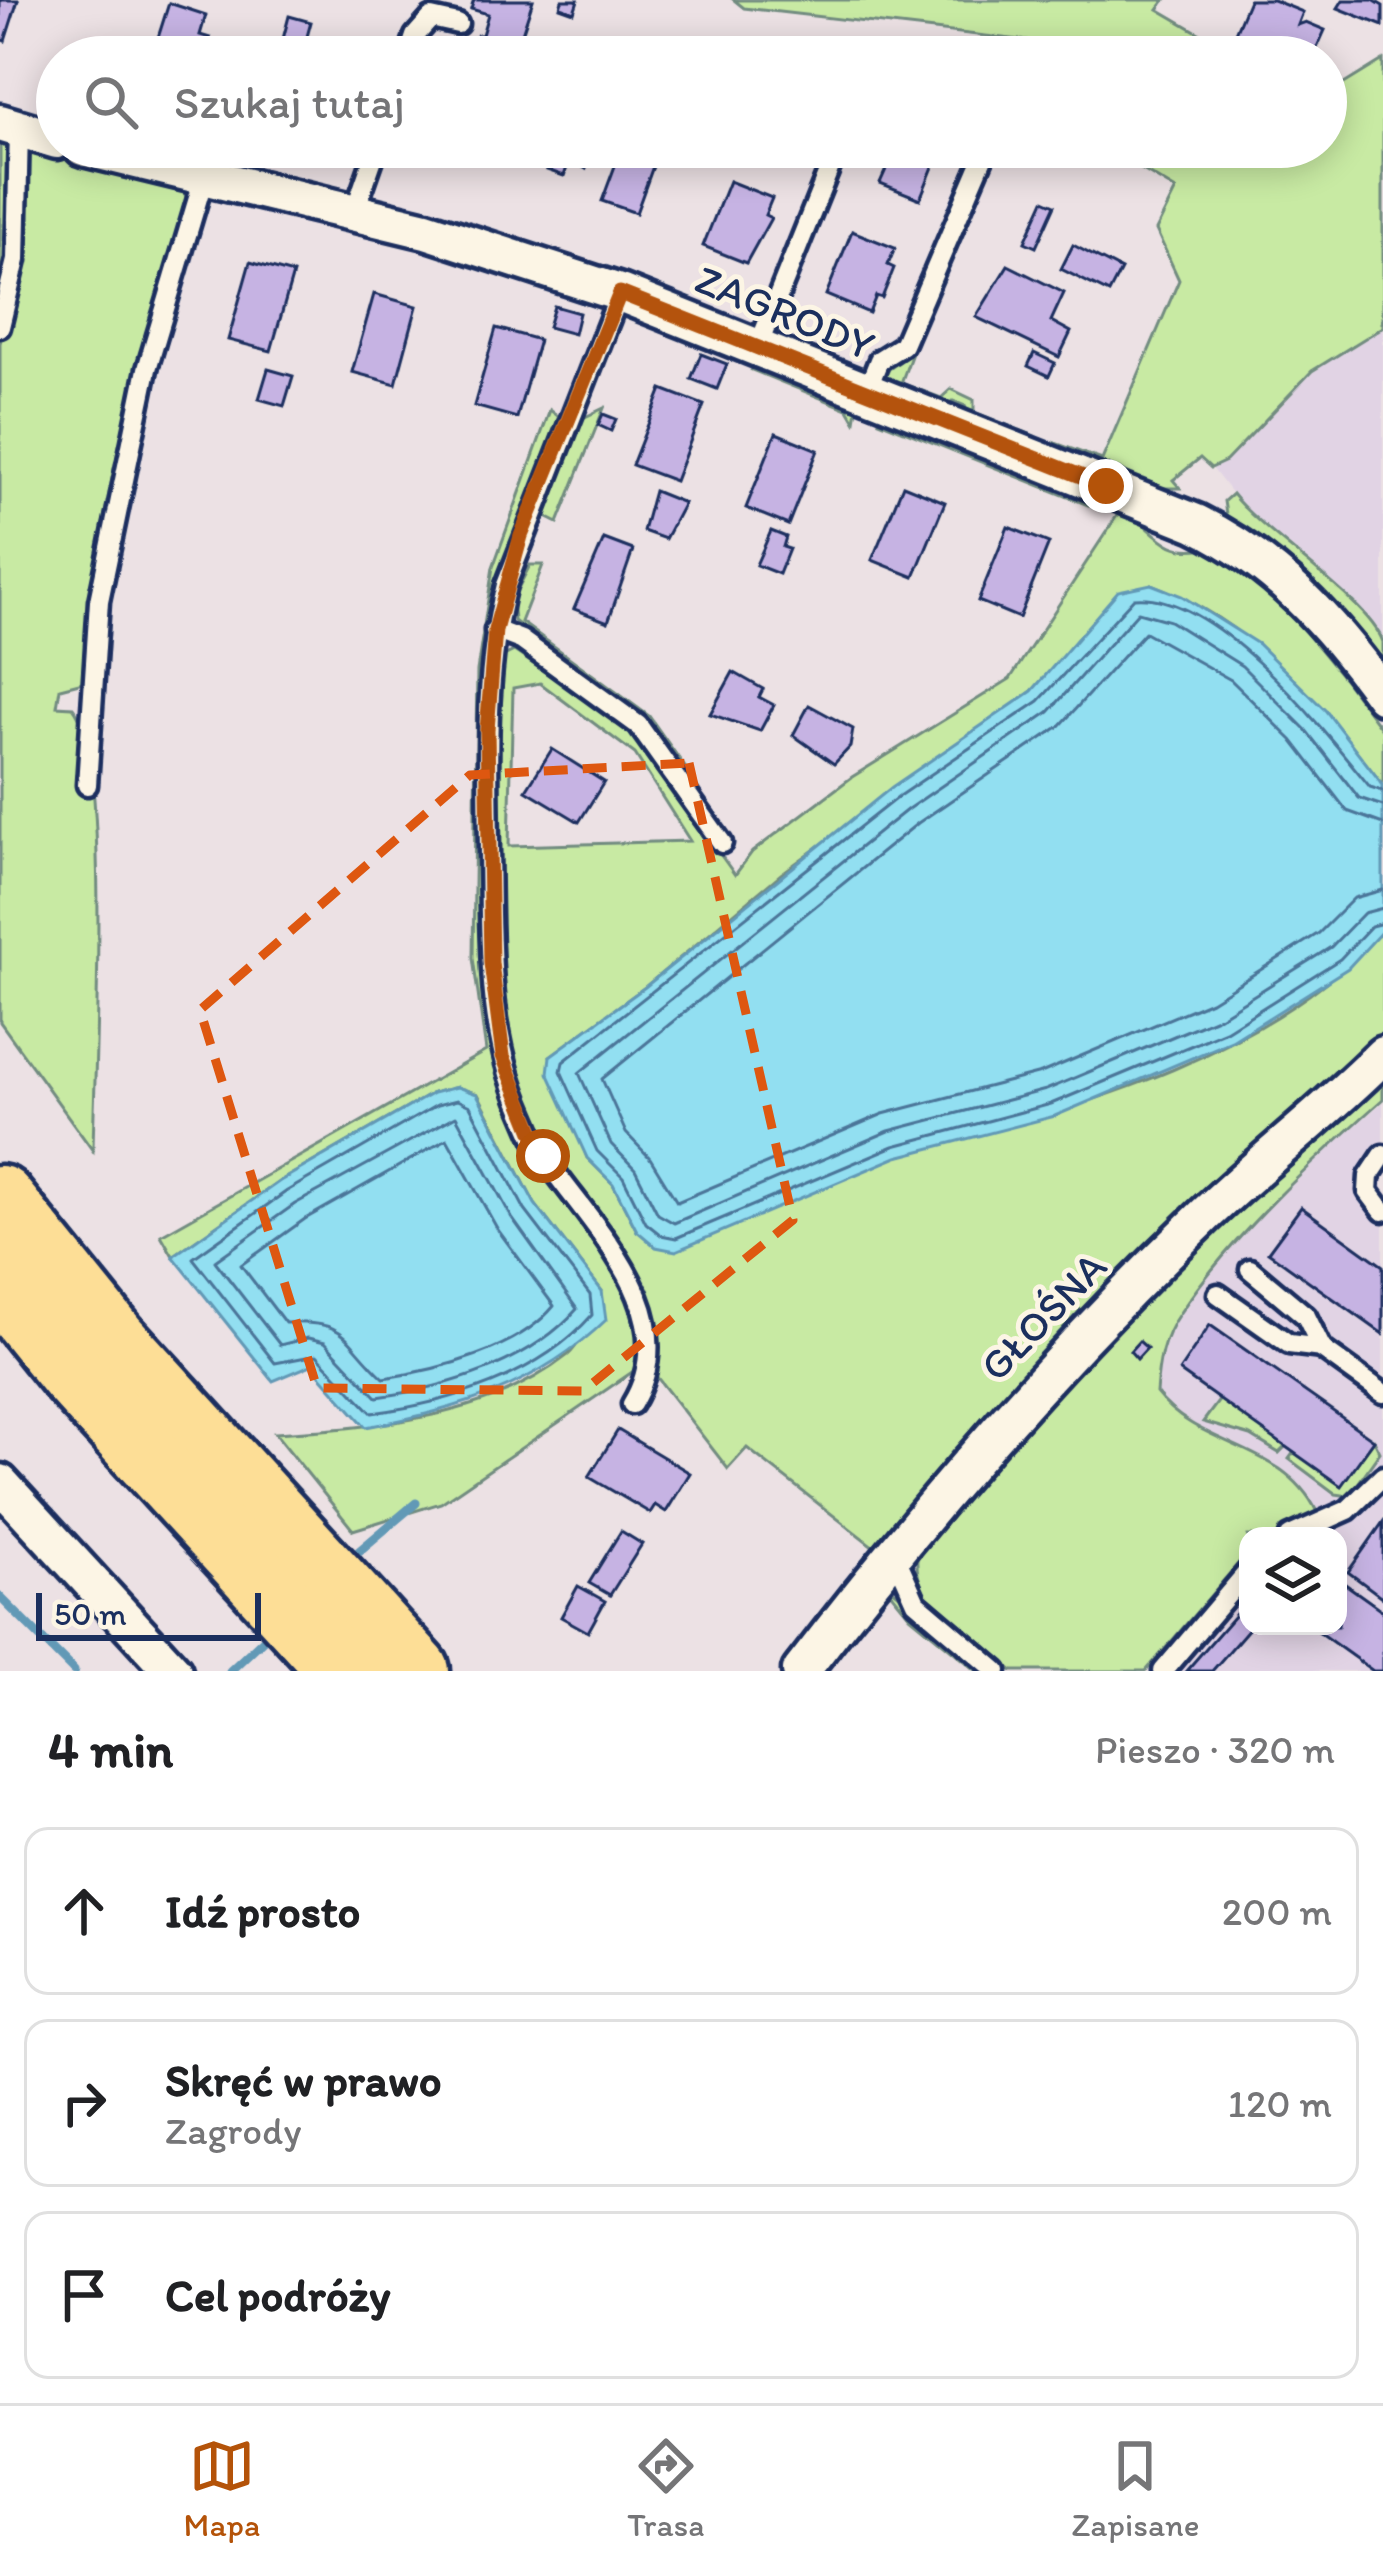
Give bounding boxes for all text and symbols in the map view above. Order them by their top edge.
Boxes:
search box [36,36,1347,168]
icon: search [78,69,144,135]
text: Szukaj tutaj [174,75,405,129]
street label: ZAGRODY [688,253,882,371]
route end [1079,459,1133,513]
route start [516,1129,570,1183]
street label: GŁOŚNA [969,1241,1117,1391]
map controls [1239,1527,1347,1635]
button: layers [1239,1527,1347,1635]
scale bar [36,1587,261,1640]
text: 50 m [54,1594,127,1633]
text: 4 min [48,1719,173,1780]
text: Pieszo · 320 m [1095,1726,1335,1773]
icon: ahead [51,1878,117,1944]
text: Idź prosto [165,1884,360,1938]
text: 200 m [1222,1888,1332,1935]
text: Skręć w prawo [165,2053,442,2107]
icon: right [51,2070,117,2136]
text: 120 m [1228,2080,1332,2127]
text: Zagrody [165,2107,302,2154]
icon: arrive [51,2262,117,2328]
text: Cel podróży [165,2268,390,2322]
tab: Mapa [183,2433,260,2544]
tab: Trasa [627,2433,705,2544]
tab: Zapisane [1071,2433,1200,2544]

